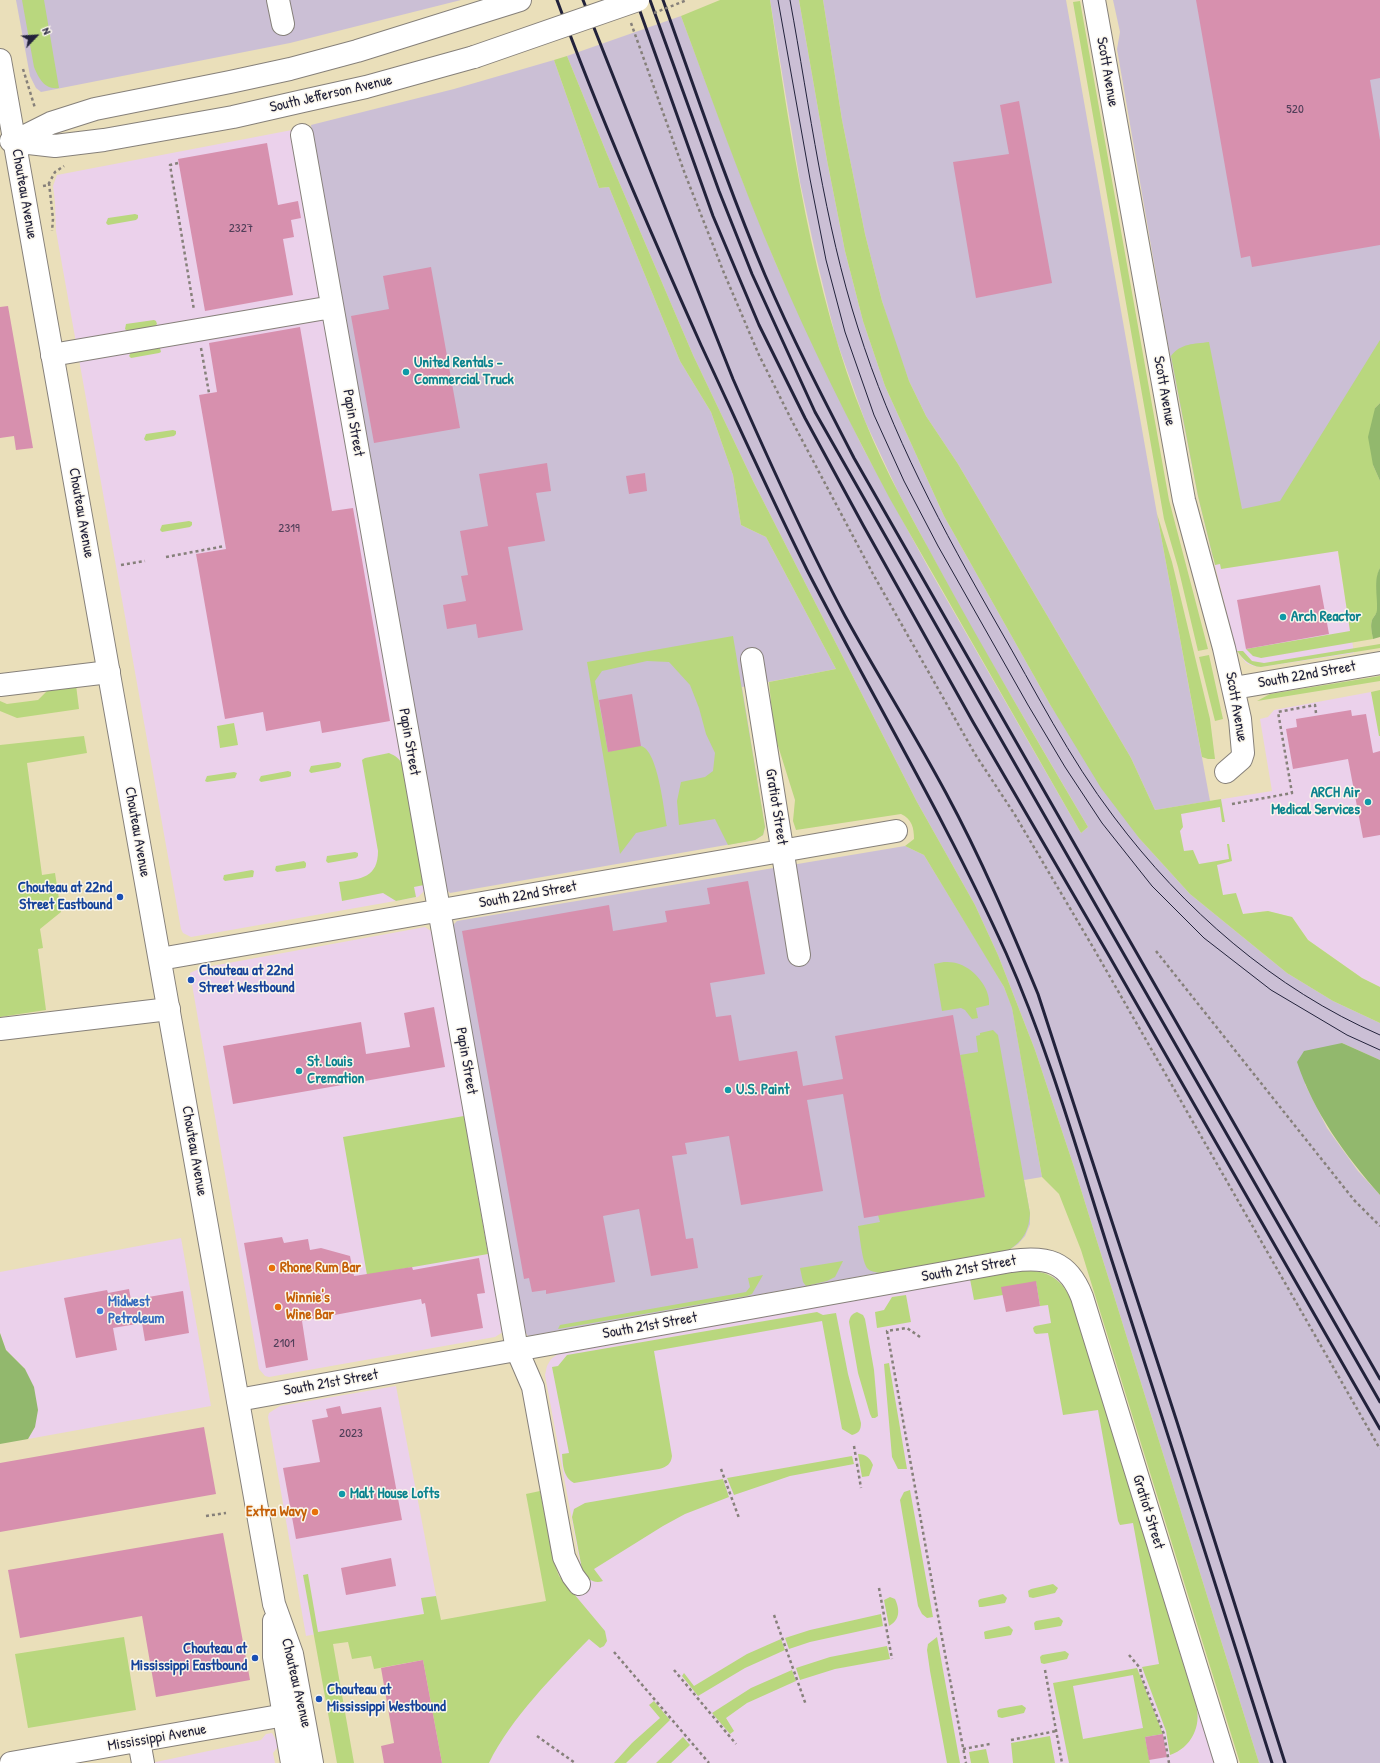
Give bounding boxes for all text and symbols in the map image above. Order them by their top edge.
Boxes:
north arrow [16,16,56,56]
text: N [39,25,54,37]
street label: Scott Avenue [1092,36,1122,108]
street label: South Jefferson Avenue [268,71,394,117]
house number: 520 [1286,102,1304,118]
street label: Chouteau Avenue [7,148,41,240]
house number: 2327 [229,221,253,237]
place label: United Rentals - Commercial Truck [414,354,514,389]
street label: Scott Avenue [1149,355,1179,427]
marker: United Rentals - Commercial Truck [401,367,411,377]
street label: Papin Street [338,388,368,458]
street label: Chouteau Avenue [64,467,98,559]
house number: 2319 [278,521,300,537]
place label: Arch Reactor [1291,608,1361,626]
marker: Arch Reactor [1278,612,1288,622]
street label: South 22nd Street [1257,658,1357,692]
street label: Scott Avenue [1221,671,1251,743]
street label: Papin Street [394,707,424,777]
street label: Gratiot Street [761,768,791,846]
place label: ARCH Air Medical Services [1271,784,1360,819]
street label: Chouteau Avenue [120,786,154,878]
marker: ARCH Air Medical Services [1363,797,1373,807]
street label: South 22nd Street [478,878,578,912]
place label: Chouteau at 22nd Street Eastbound [18,879,112,914]
marker: Chouteau at 22nd Street Eastbound [115,892,125,902]
place label: Chouteau at 22nd Street Westbound [199,962,294,997]
marker: Chouteau at 22nd Street Westbound [186,975,196,985]
street label: Papin Street [451,1026,481,1096]
place label: St. Louis Cremation [307,1053,364,1088]
marker: St. Louis Cremation [294,1066,304,1076]
place label: U.S. Paint [736,1081,789,1099]
marker: U.S. Paint [723,1085,733,1095]
street label: Chouteau Avenue [177,1105,211,1197]
street label: South 21st Street [920,1252,1018,1286]
place label: Rhone Rum Bar [280,1259,361,1277]
marker: Rhone Rum Bar [267,1263,277,1273]
place label: Winnie's Wine Bar [286,1289,334,1324]
place label: Midwest Petroleum [108,1293,164,1328]
marker: Winnie's Wine Bar [273,1302,283,1312]
marker: Midwest Petroleum [95,1306,105,1316]
street label: South 21st Street [601,1309,699,1343]
house number: 2101 [273,1336,295,1352]
street label: South 21st Street [282,1366,380,1400]
house number: 2023 [339,1426,363,1442]
street label: Gratiot Street [1128,1473,1168,1551]
place label: Malt House Lofts [350,1485,440,1503]
marker: Malt House Lofts [337,1489,347,1499]
place label: Extra Wavy [246,1503,307,1521]
marker: Extra Wavy [310,1507,320,1517]
street label: Chouteau Avenue [277,1637,315,1729]
place label: Chouteau at Mississippi Eastbound [131,1640,247,1675]
marker: Chouteau at Mississippi Eastbound [250,1653,260,1663]
place label: Chouteau at Mississippi Westbound [327,1681,446,1716]
marker: Chouteau at Mississippi Westbound [314,1694,324,1704]
street label: Mississippi Avenue [106,1720,208,1756]

